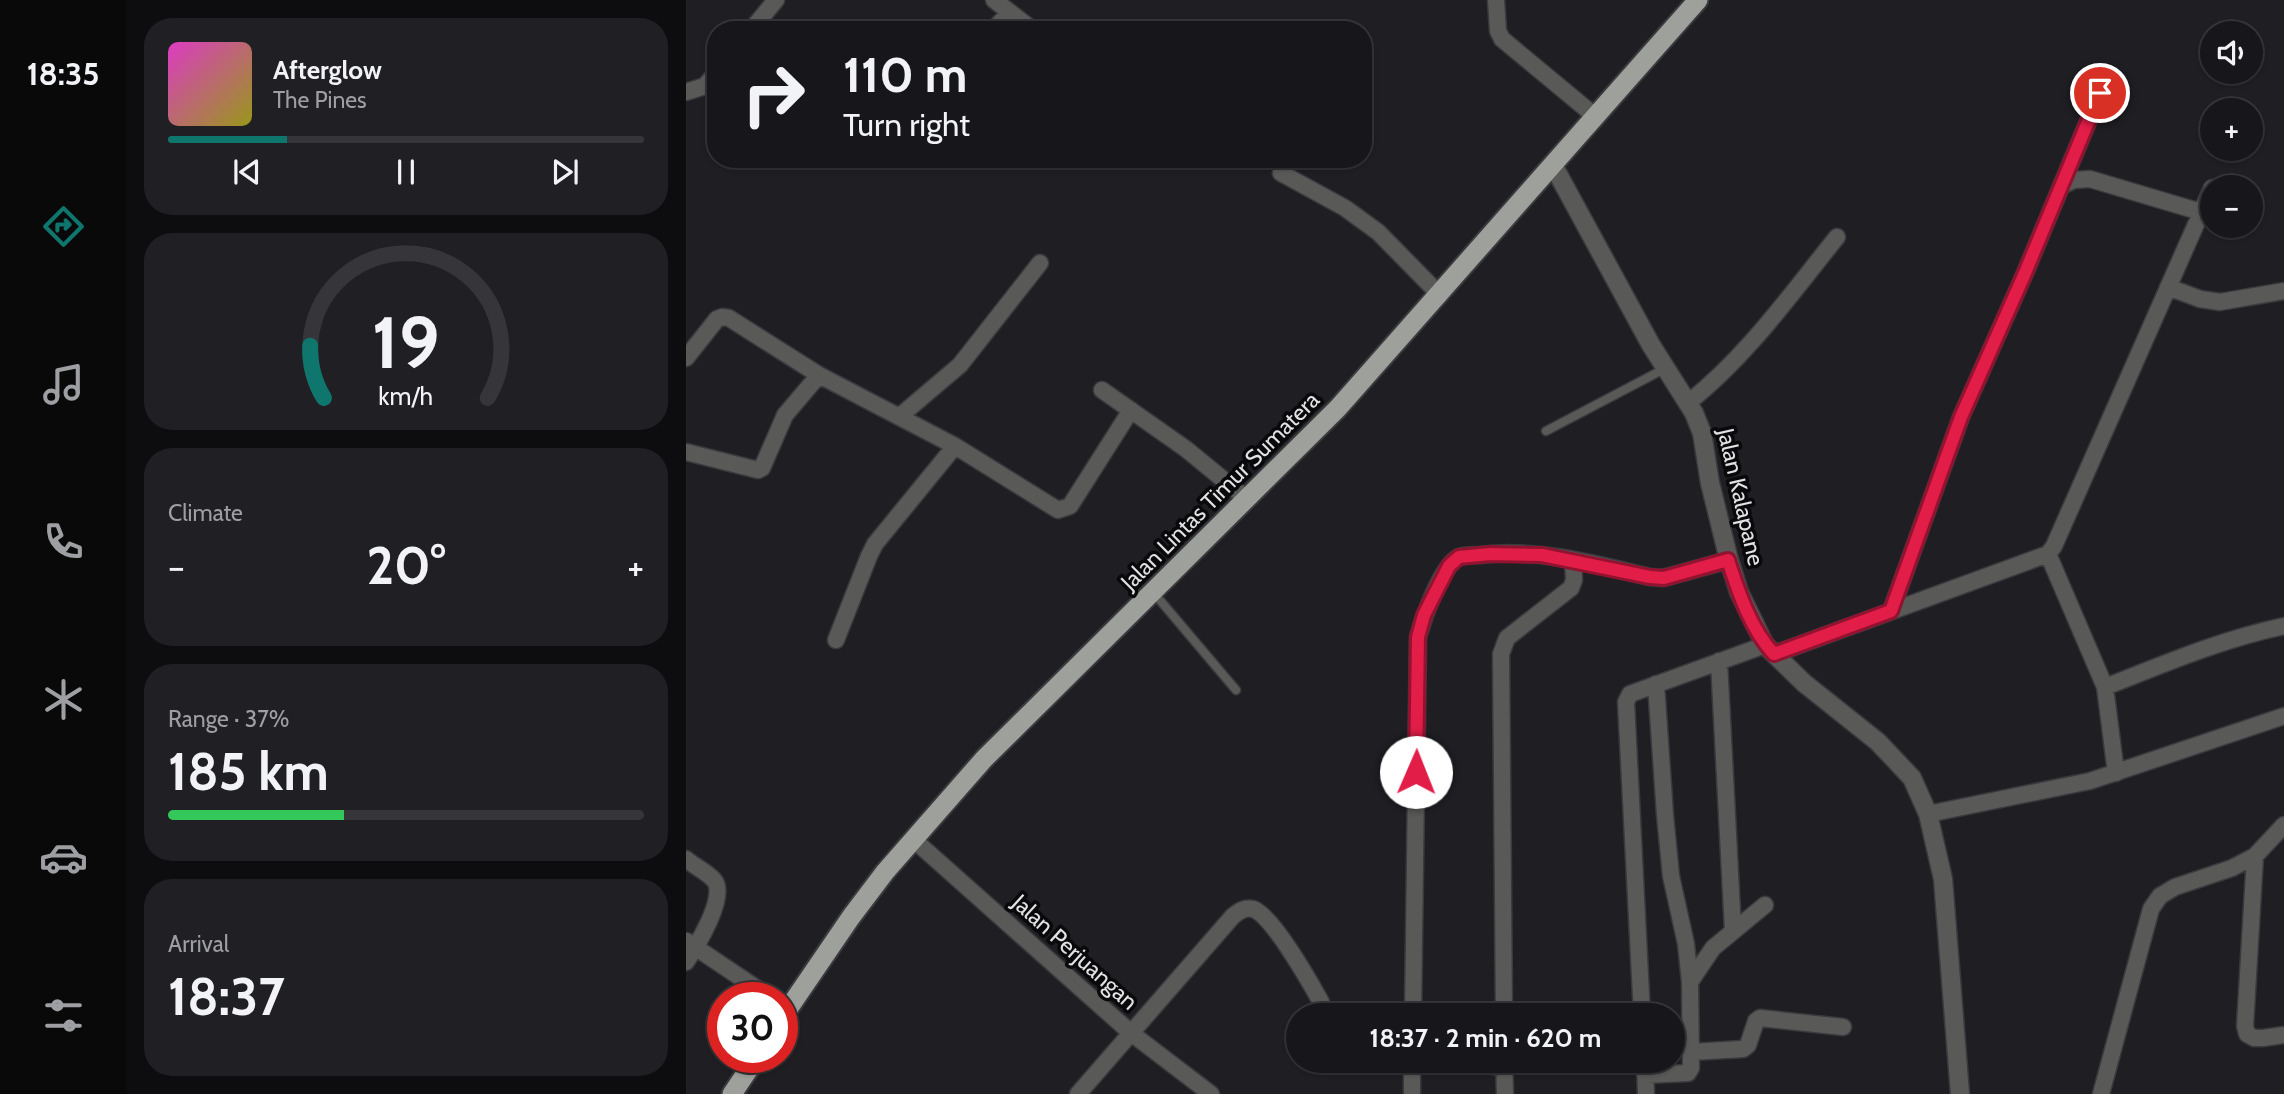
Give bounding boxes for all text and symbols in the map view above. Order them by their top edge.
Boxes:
map controls [2200,21,2263,238]
button: sound [2200,21,2263,84]
text: 110 m [843,45,967,104]
icon: right [728,49,819,140]
text: 18:35 [27,54,99,93]
text: Afterglow [273,54,382,86]
pin [2070,63,2130,123]
icon: arrive [2081,74,2119,112]
text: The Pines [273,86,367,114]
button: + [2200,98,2263,161]
text: Turn right [843,105,970,144]
icon: previous [228,153,266,191]
icon: pause [387,153,425,191]
icon: next [546,153,584,191]
button: − [2200,175,2263,238]
icon: directions [39,202,88,251]
text: 19 [372,298,440,386]
icon: music [39,360,88,409]
text: km/h [379,381,433,411]
street label: Jalan Lintas Timur Sumatera [1114,386,1325,597]
street label: Jalan Kalapane [1711,425,1770,569]
text: Climate [168,499,243,527]
icon: phone [39,517,88,566]
text: 20° [366,534,446,597]
text: − [168,543,185,590]
text: + [627,543,644,590]
icon: climate [39,675,88,724]
text: Range · 37% [168,705,289,733]
position arrow [1379,735,1453,809]
text: 185 km [168,740,329,803]
icon: car [39,833,88,882]
street label: Jalan Perjuangan [1006,888,1144,1016]
text: Arrival [168,930,229,958]
text: 18:37 [168,965,285,1028]
speed limit sign: 30 [707,982,798,1073]
icon: filters [39,991,88,1040]
text: 18:37 · 2 min · 620 m [1370,1022,1601,1054]

